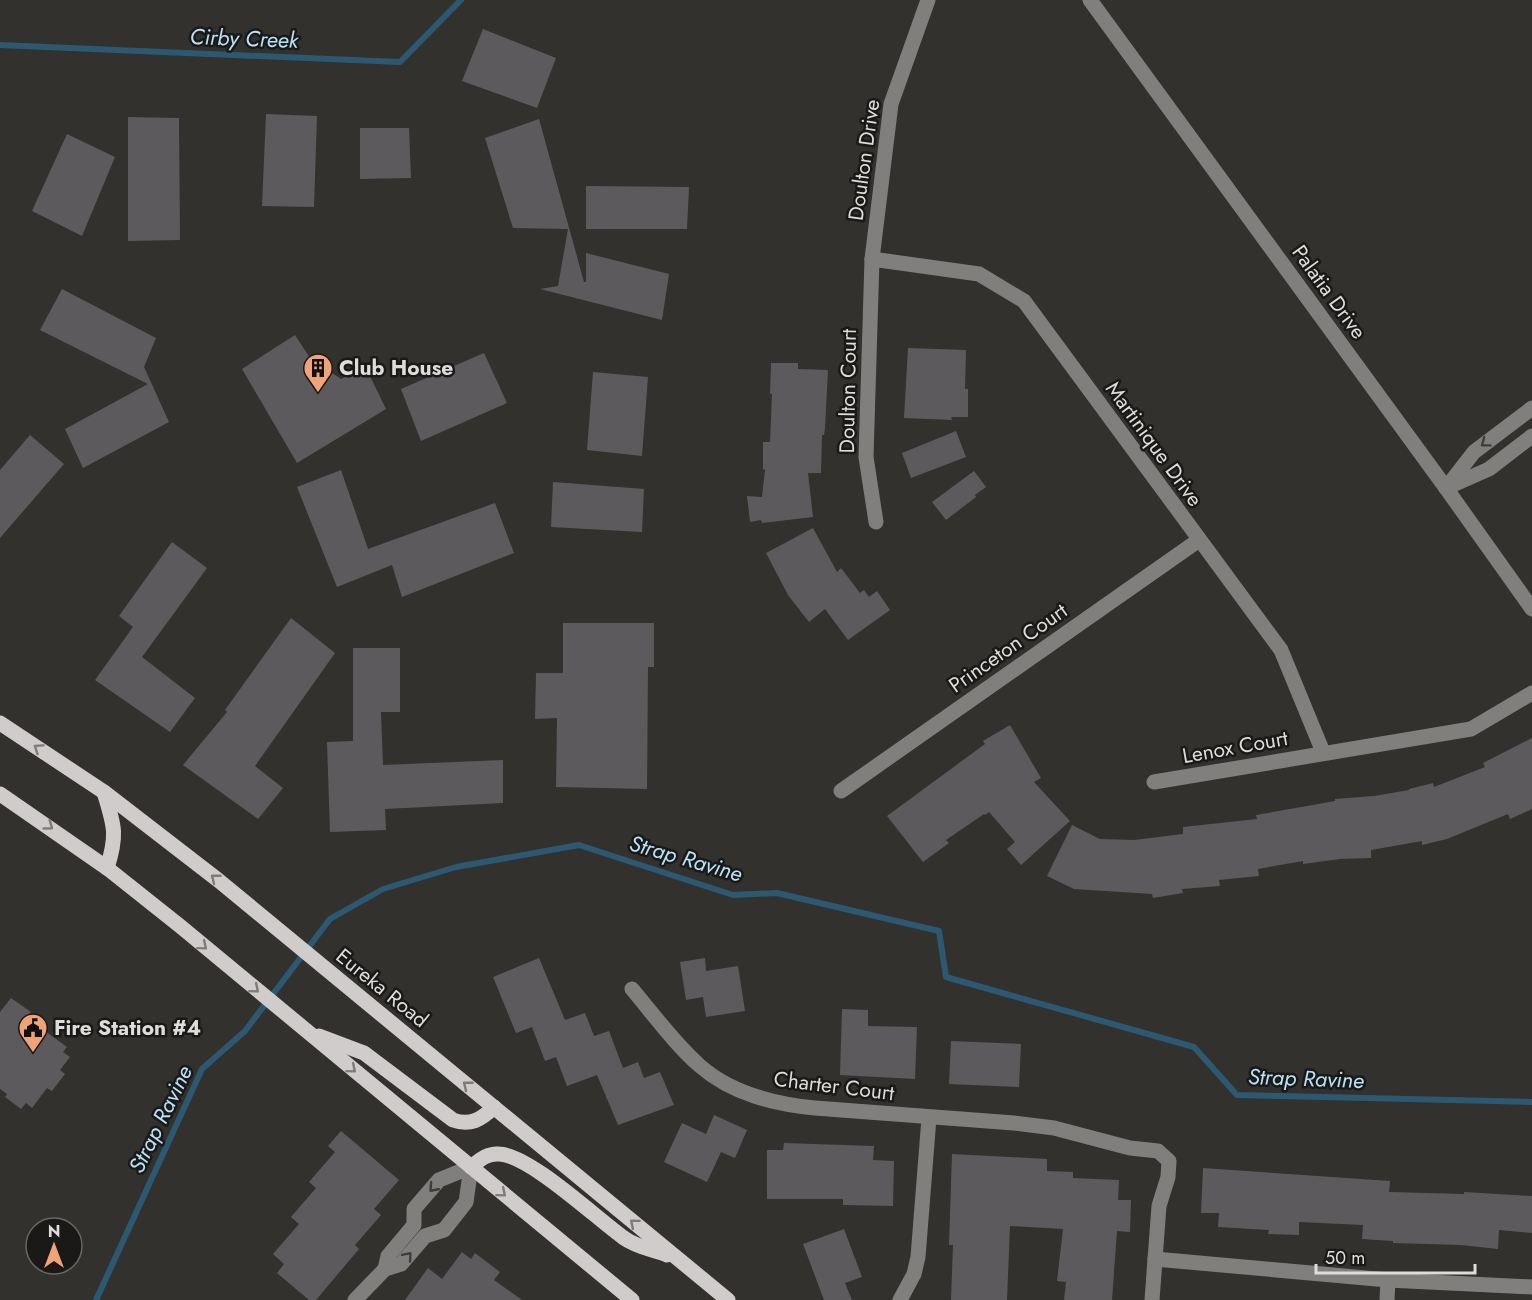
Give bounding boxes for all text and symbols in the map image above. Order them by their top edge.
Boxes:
water label: Cirby Creek [189,20,300,56]
street label: Doulton Drive [841,97,887,223]
street label: Palatia Drive [1285,239,1373,345]
street label: Doulton Court [832,328,864,454]
building icon: Club House [302,352,334,394]
place label: Club House [339,353,453,383]
street label: Martinique Drive [1098,375,1210,513]
one-way arrow [1481,436,1492,447]
street label: Princeton Court [943,596,1073,700]
street label: Lenox Court [1180,723,1290,771]
one-way arrow [34,744,45,755]
one-way arrow [42,819,53,830]
water label: Strap Ravine [626,827,746,889]
one-way arrow [211,874,222,885]
one-way arrow [196,938,207,949]
street label: Eureka Road [329,941,435,1035]
one-way arrow [249,982,260,993]
public building icon: Fire Station #4 [17,1012,49,1054]
place label: Fire Station #4 [54,1013,201,1043]
water label: Strap Ravine [120,1060,200,1178]
water label: Strap Ravine [1247,1060,1365,1096]
one-way arrow [345,1061,356,1072]
street label: Charter Court [772,1064,896,1108]
one-way arrow [463,1082,474,1093]
one-way arrow [429,1181,440,1192]
one-way arrow [495,1186,506,1197]
north arrow [24,1216,84,1276]
one-way arrow [630,1219,641,1230]
text: N [48,1220,60,1243]
scale bar [1316,1237,1475,1275]
text: 50 m [1325,1245,1365,1271]
one-way arrow [401,1252,412,1263]

